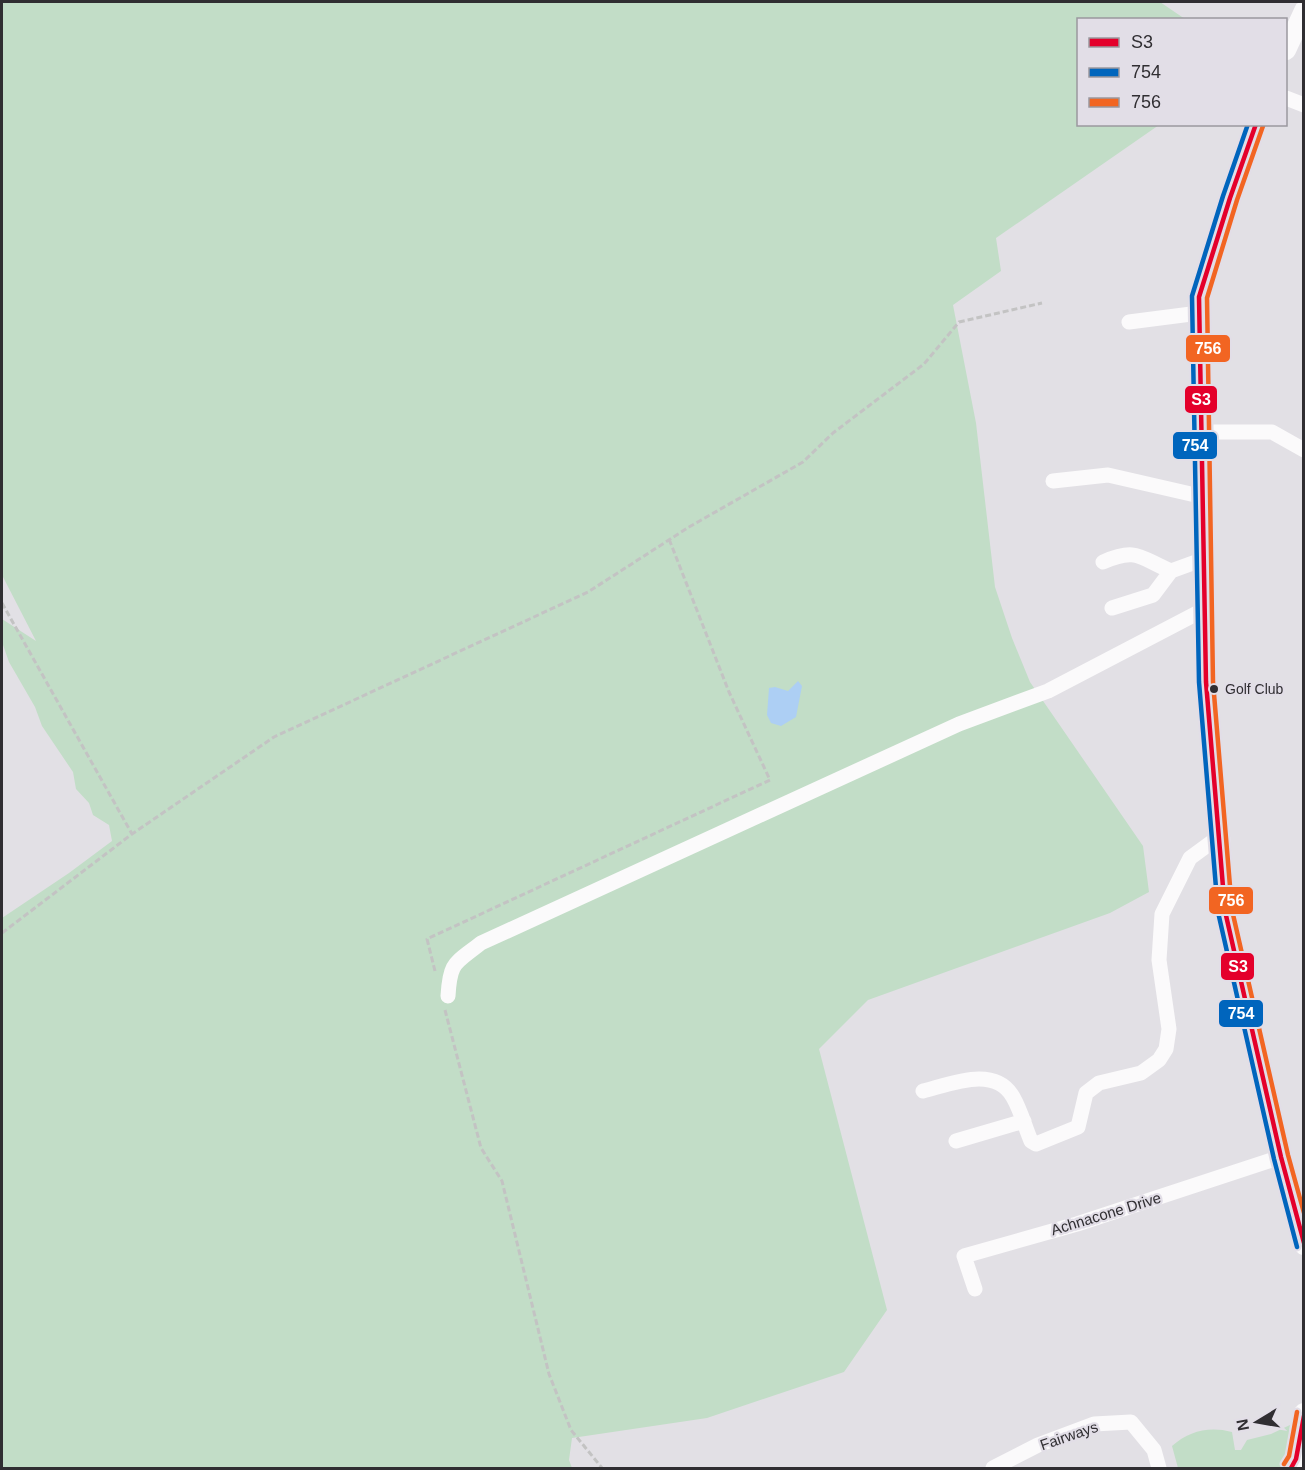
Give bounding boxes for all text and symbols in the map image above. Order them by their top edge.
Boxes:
legend [1077,18,1287,126]
text: S3 [1131,32,1153,52]
text: 754 [1131,62,1161,82]
text: 756 [1131,92,1161,112]
line badge: 756 [1185,334,1231,363]
text: 756 [1195,340,1221,357]
line badge: S3 [1184,385,1218,414]
text: S3 [1191,391,1211,408]
line badge: 754 [1172,431,1218,460]
text: 754 [1182,437,1208,454]
place label: Golf Club [1225,681,1284,697]
marker: Golf Club [1208,683,1220,695]
line badge: 756 [1208,886,1254,915]
text: 756 [1218,892,1244,909]
line badge: S3 [1220,952,1255,981]
text: S3 [1228,958,1248,975]
line badge: 754 [1218,999,1264,1028]
text: 754 [1228,1005,1254,1022]
street label: Achnacone Drive [1049,1189,1163,1238]
north arrow [1227,1392,1287,1452]
text: N [1233,1417,1252,1432]
street label: Fairways [1038,1418,1100,1453]

